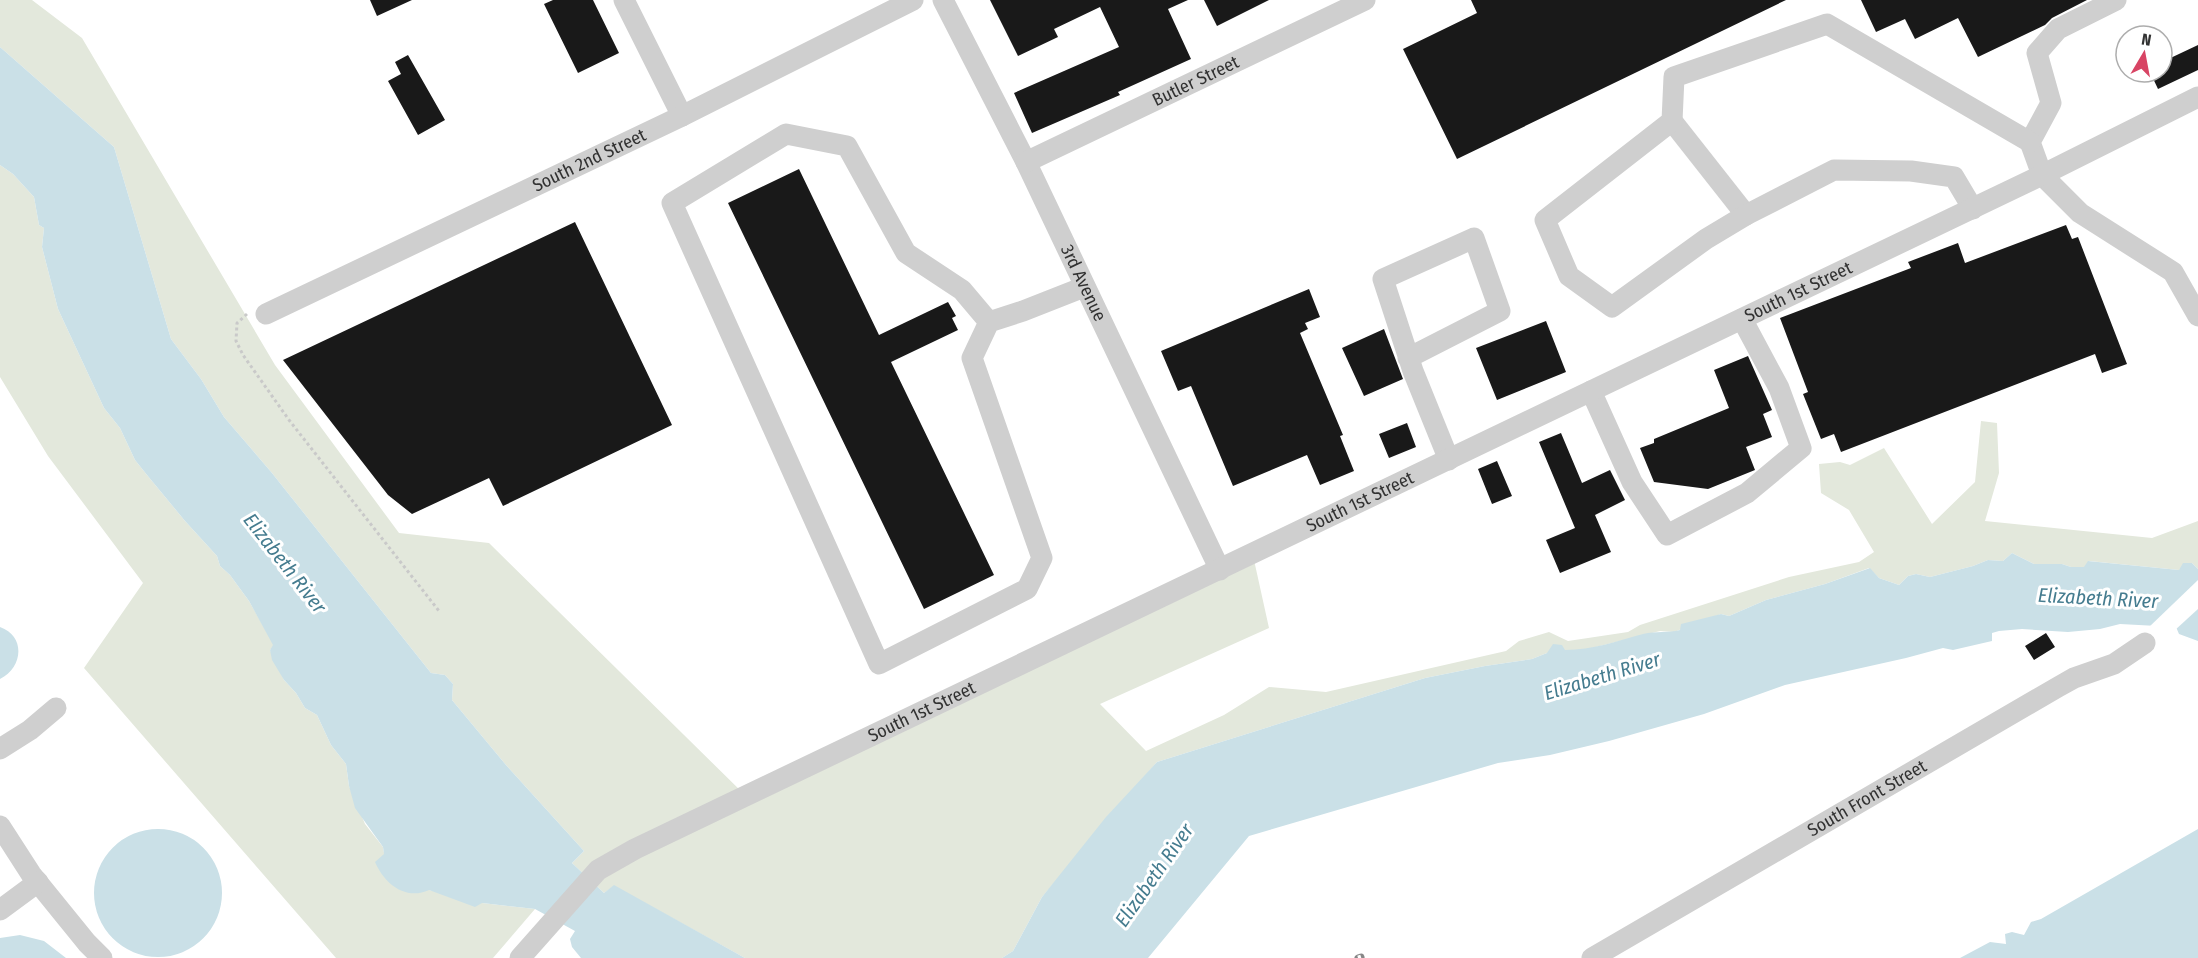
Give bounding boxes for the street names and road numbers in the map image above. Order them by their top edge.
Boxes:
street label: Butler Street [1149,51,1243,111]
street label: South 2nd Street [529,124,650,197]
street label: 3rd Avenue [1056,241,1111,325]
street label: South 1st Street [1741,257,1856,327]
street label: South 1st Street [1303,467,1417,537]
street label: South 1st Street [864,677,979,747]
street label: South Front Street [1803,755,1930,841]

